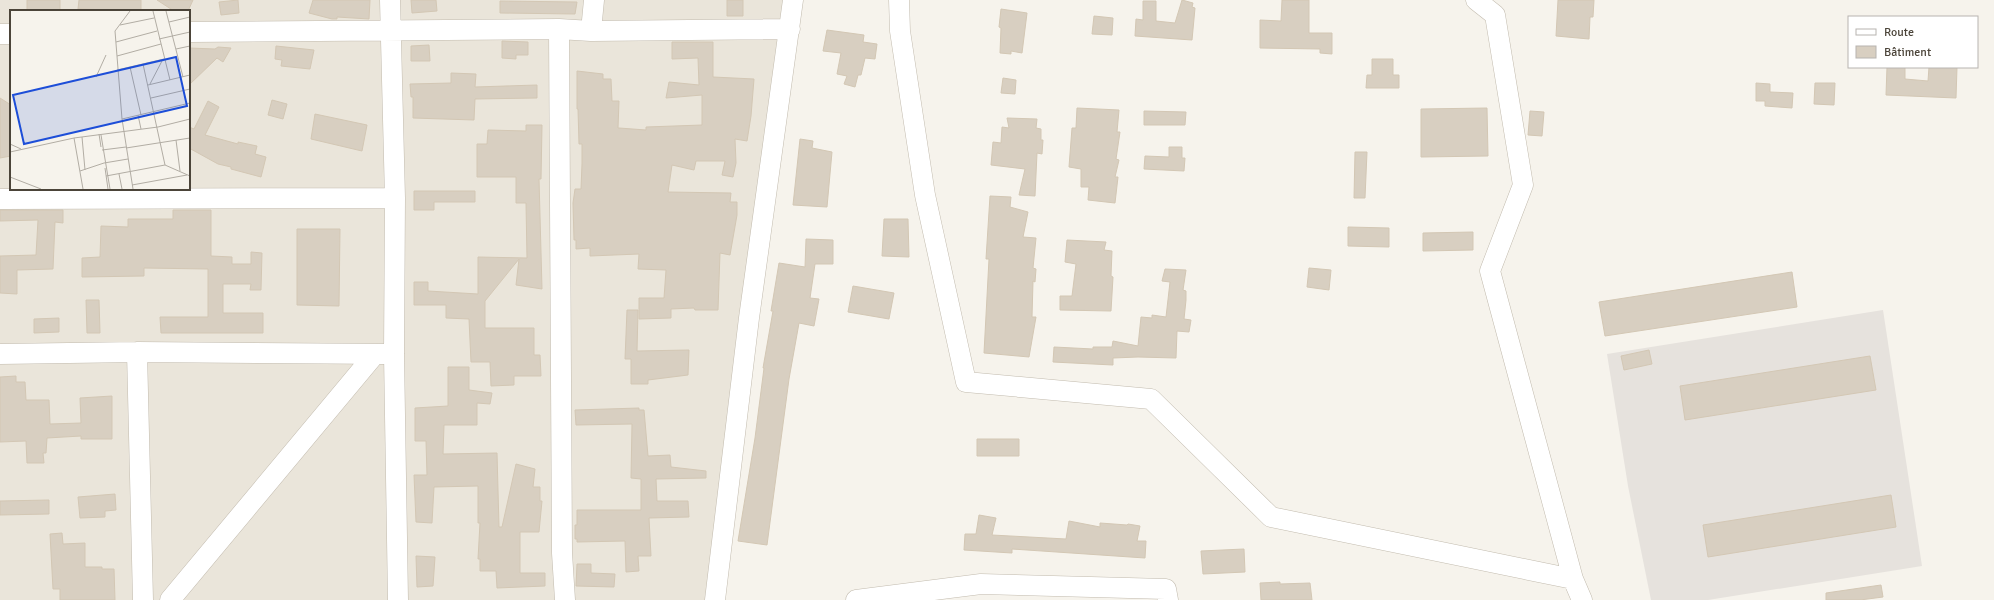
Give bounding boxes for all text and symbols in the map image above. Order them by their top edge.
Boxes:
inset map [10,10,190,190]
legend [1848,16,1978,68]
text: Route [1884,25,1914,40]
text: Bâtiment [1884,45,1931,60]

